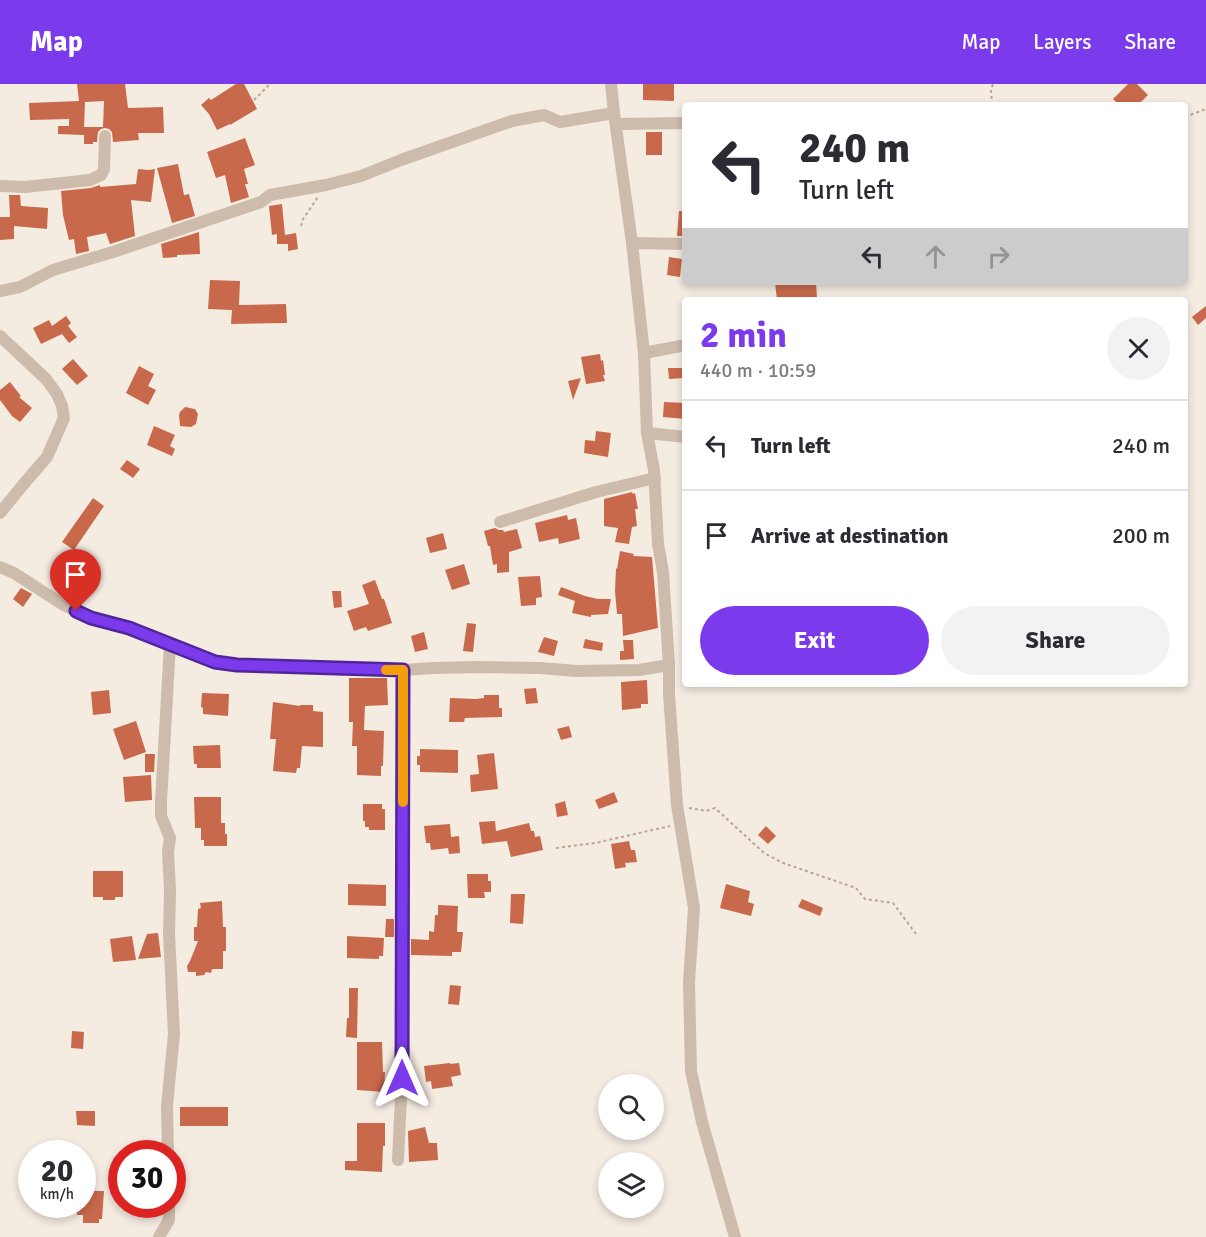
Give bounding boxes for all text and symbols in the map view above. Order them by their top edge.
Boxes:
text: Map [30,25,83,59]
text: Map [962,29,1000,55]
text: Layers [1033,29,1091,55]
text: Share [1124,29,1176,55]
text: 240 m [799,123,910,174]
icon: left [700,126,778,204]
text: Turn left [799,174,894,207]
icon: left [856,240,889,273]
icon: ahead [919,240,952,273]
icon: right [982,240,1015,273]
text: 2 min [700,313,787,358]
button: close [1107,317,1170,380]
text: 440 m · 10:59 [700,358,816,383]
icon: left [700,429,733,462]
text: Turn left [751,432,831,459]
text: 240 m [1112,432,1170,459]
icon: arrive [700,519,733,552]
text: Arrive at destination [751,522,948,549]
text: 200 m [1112,522,1170,549]
pin [50,549,101,611]
icon: arrive [59,558,92,591]
button: Exit [700,606,929,675]
button: Share [941,606,1170,675]
position arrow [370,1046,434,1110]
map controls [598,1074,664,1218]
button: search [598,1074,664,1140]
speed limit sign: 30 [108,1140,186,1218]
button: layers [598,1152,664,1218]
text: 20 [41,1153,73,1190]
text: km/h [40,1185,74,1203]

